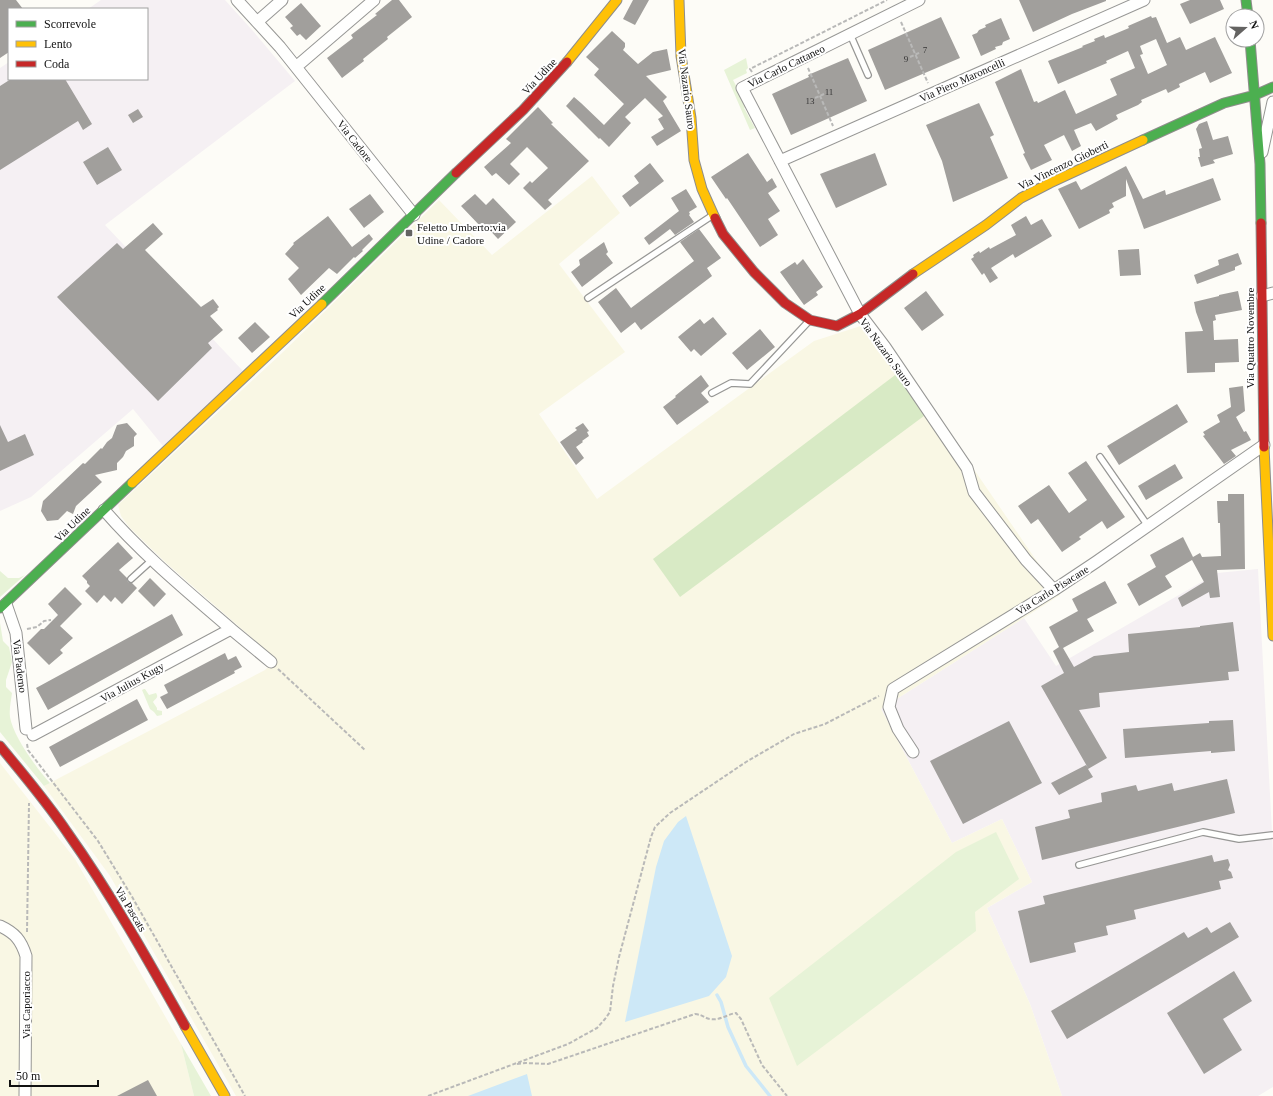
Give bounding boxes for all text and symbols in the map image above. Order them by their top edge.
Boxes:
legend [8,8,148,80]
north arrow [1225,8,1265,48]
text: Scorrevole [44,17,96,31]
text: N [1247,19,1261,30]
text: Lento [44,37,72,51]
street label: Via Carlo Cattaneo [746,42,827,90]
house number: 7 [923,45,928,55]
street label: Via Nazario Sauro [676,48,698,131]
house number: 9 [904,54,909,64]
street label: Via Udine [519,55,559,96]
street label: Via Piero Maroncelli [917,56,1007,104]
text: Coda [44,57,70,71]
house number: 11 [825,87,833,97]
house number: 13 [806,96,815,106]
street label: Via Cadore [335,118,375,164]
street label: Via Vincenzo Gioberti [1016,138,1110,192]
place label: Feletto Umberto:via Udine / Cadore [417,221,506,246]
marker: Feletto Umberto:via Udine / Cadore [404,228,414,238]
street label: Via Udine [287,281,328,321]
street label: Via Quattro Novembre [1244,288,1256,388]
street label: Via Nazario Sauro [857,316,915,389]
street label: Via Udine [52,504,92,544]
street label: Via Carlo Pisacane [1013,563,1091,617]
street label: Via Paderno [11,638,29,694]
street label: Via Julius Kugy [98,659,166,704]
street label: Via Pascats [113,884,149,934]
street label: Via Caporiacco [20,970,32,1039]
scale bar [10,1062,98,1088]
text: 50 m [16,1069,41,1083]

